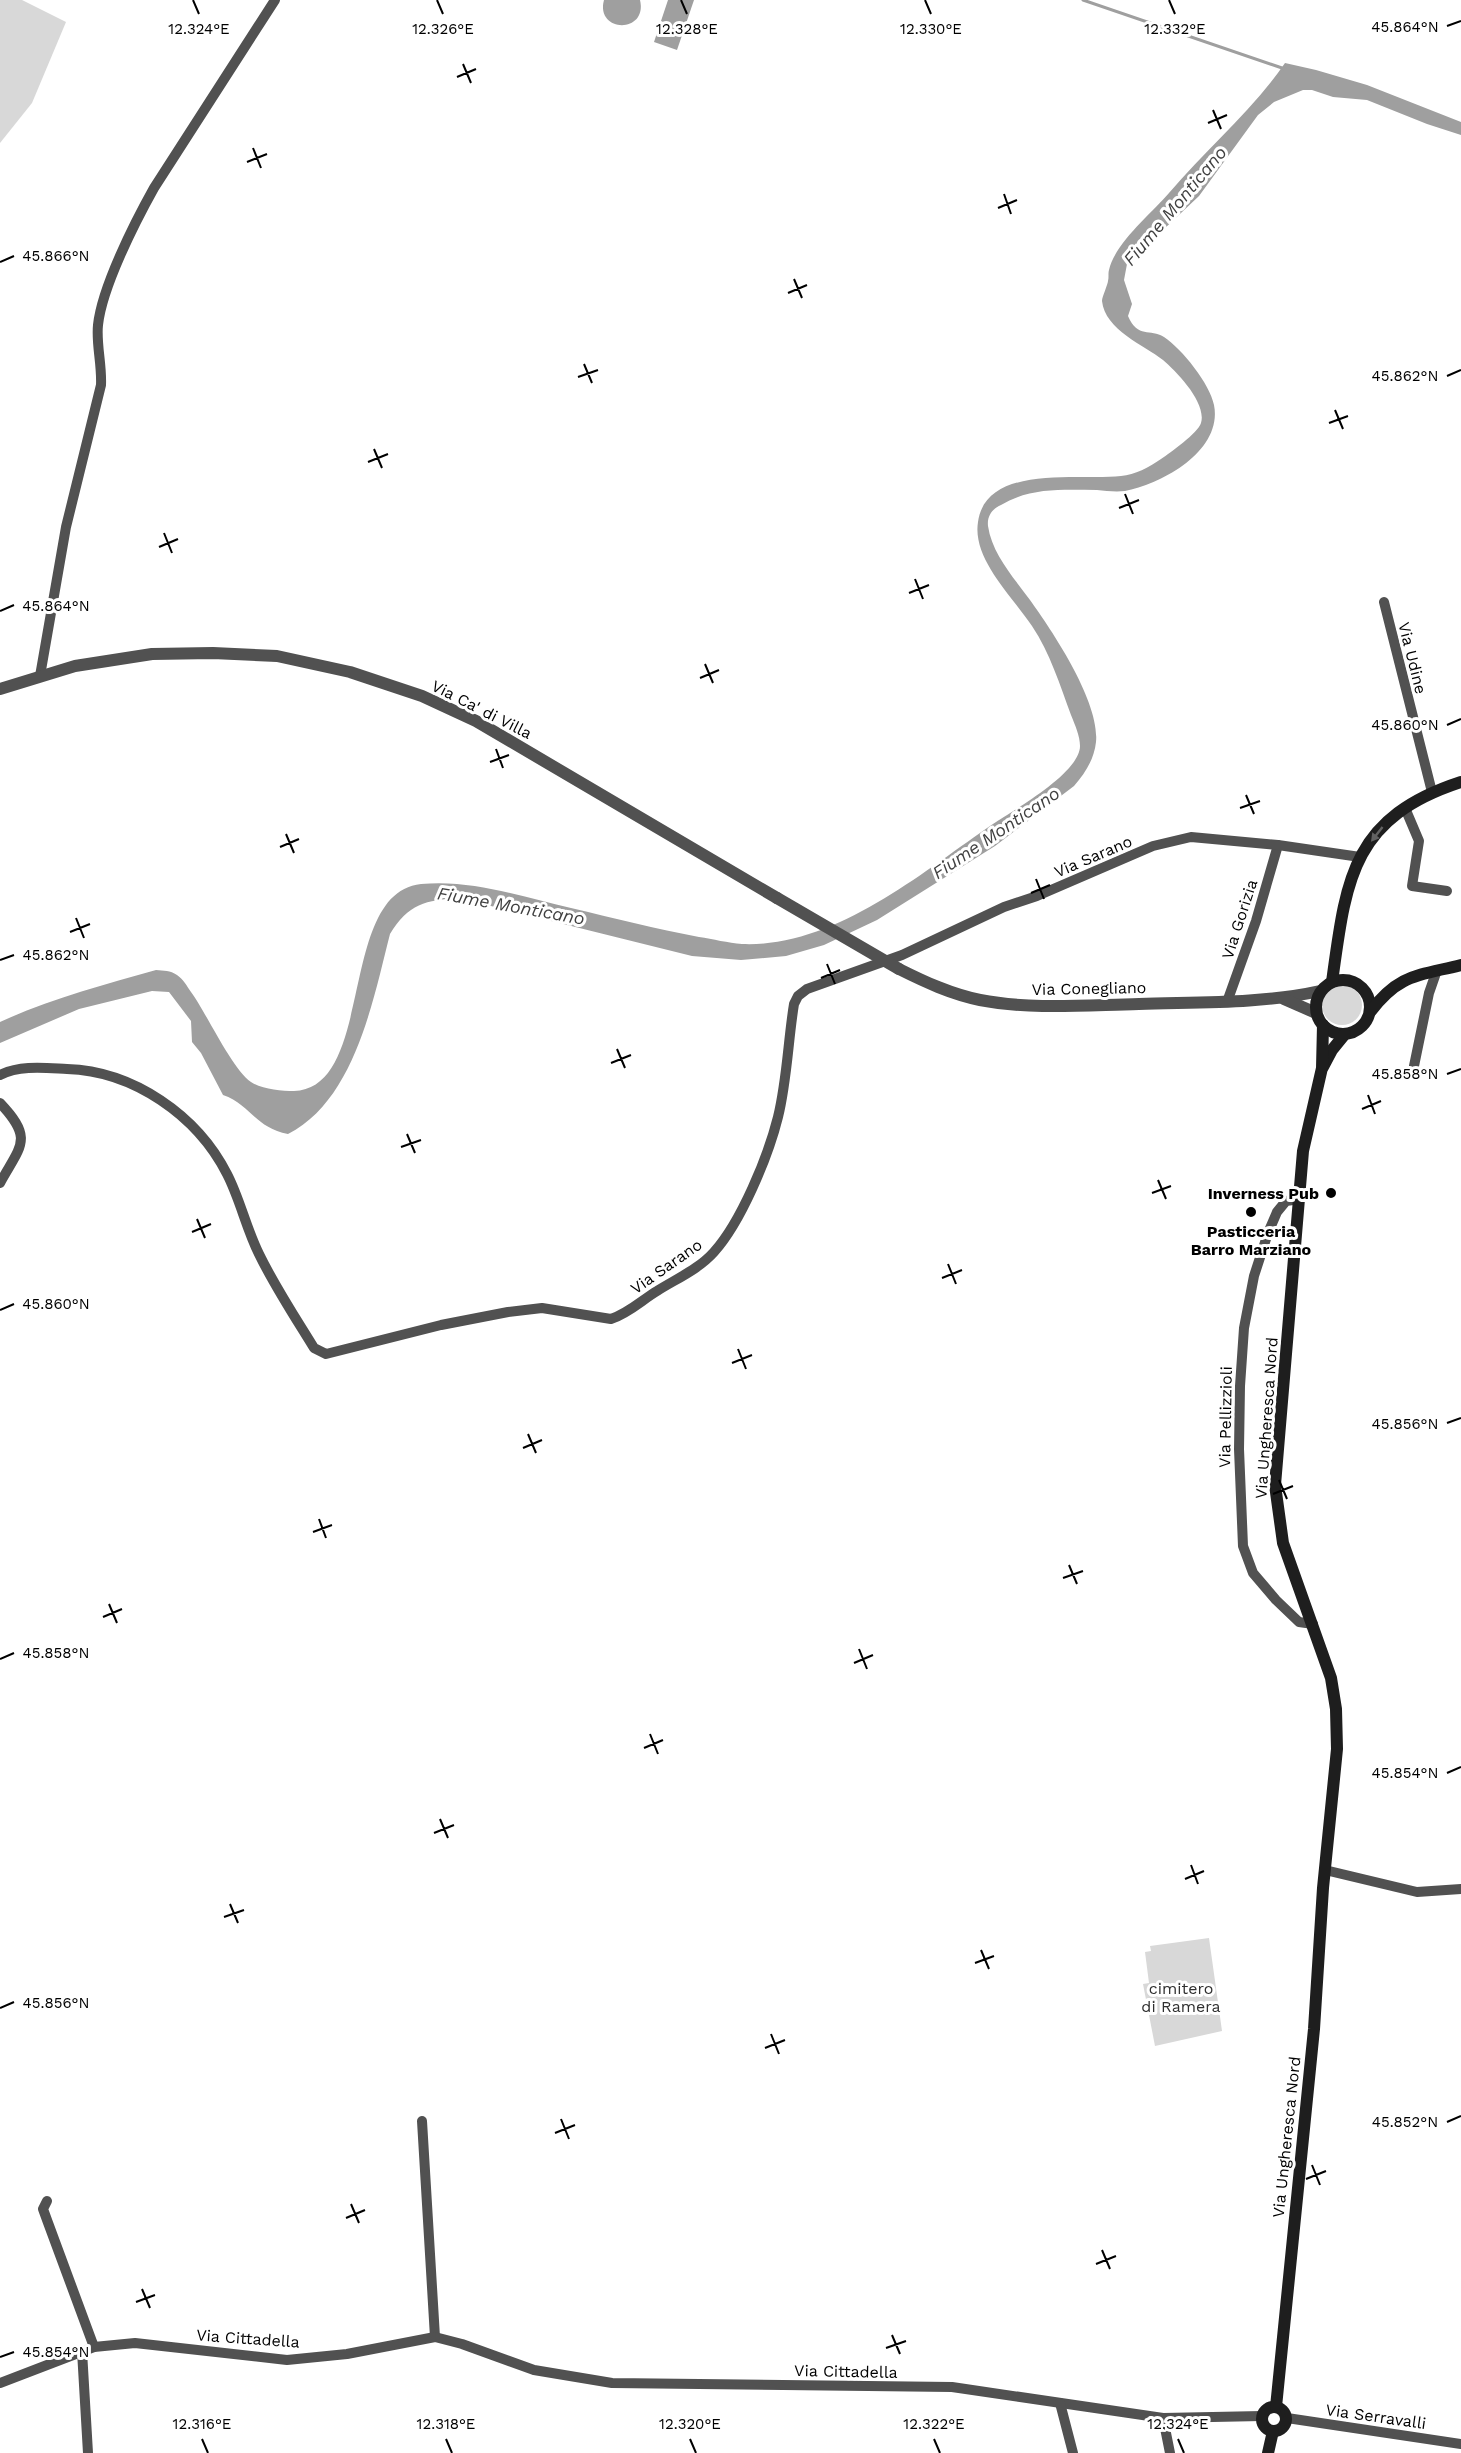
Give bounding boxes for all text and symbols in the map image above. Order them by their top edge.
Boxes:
text: 45.864°N [1371,18,1439,36]
text: 12.324°E [168,20,230,38]
text: 12.326°E [412,20,474,38]
text: 12.328°E [656,20,718,38]
text: 12.330°E [900,20,962,38]
text: 12.332°E [1144,20,1206,38]
water label: Fiume Monticano [1119,142,1231,270]
text: 45.866°N [22,247,90,265]
text: 45.862°N [1372,367,1438,385]
text: 45.864°N [22,597,90,615]
street label: Via Udine [1394,620,1431,696]
street label: Via Ca' di Villa [428,676,535,743]
text: 45.860°N [1371,716,1439,734]
water label: Fiume Monticano [928,782,1063,883]
one-way arrow [1370,826,1383,842]
street label: Via Sarano [1051,832,1135,881]
street label: Via Gorizia [1218,877,1261,961]
water label: Fiume Monticano [436,882,586,929]
text: 45.862°N [23,946,89,964]
street label: Via Conegliano [1031,978,1147,999]
text: 45.858°N [1371,1065,1439,1083]
place label: Inverness Pub [1208,1184,1319,1203]
marker: Inverness Pub [1324,1186,1338,1200]
marker: Pasticceria Barro Marziano [1244,1205,1258,1219]
place label: Pasticceria Barro Marziano [1191,1222,1312,1259]
street label: Via Sarano [627,1235,706,1298]
text: 45.860°N [22,1295,90,1313]
street label: Via Ungheresca Nord [1251,1336,1282,1500]
street label: Via Pellizzioli [1215,1366,1236,1468]
text: 45.856°N [1372,1415,1438,1433]
text: 45.858°N [22,1644,90,1662]
text: 45.854°N [1372,1764,1438,1782]
park label: cimitero di Ramera [1141,1979,1221,2016]
text: 45.856°N [23,1994,89,2012]
street label: Via Ungheresca Nord [1269,2055,1304,2219]
text: 45.852°N [1372,2113,1438,2131]
street label: Via Cittadella [196,2325,300,2352]
text: 45.854°N [23,2343,89,2361]
street label: Via Cittadella [794,2361,898,2382]
street label: Via Serravalli [1325,2400,1427,2433]
text: 12.316°E [173,2415,231,2433]
text: 12.318°E [417,2415,475,2433]
text: 12.320°E [659,2415,721,2433]
text: 12.322°E [903,2415,965,2433]
text: 12.324°E [1147,2415,1209,2433]

